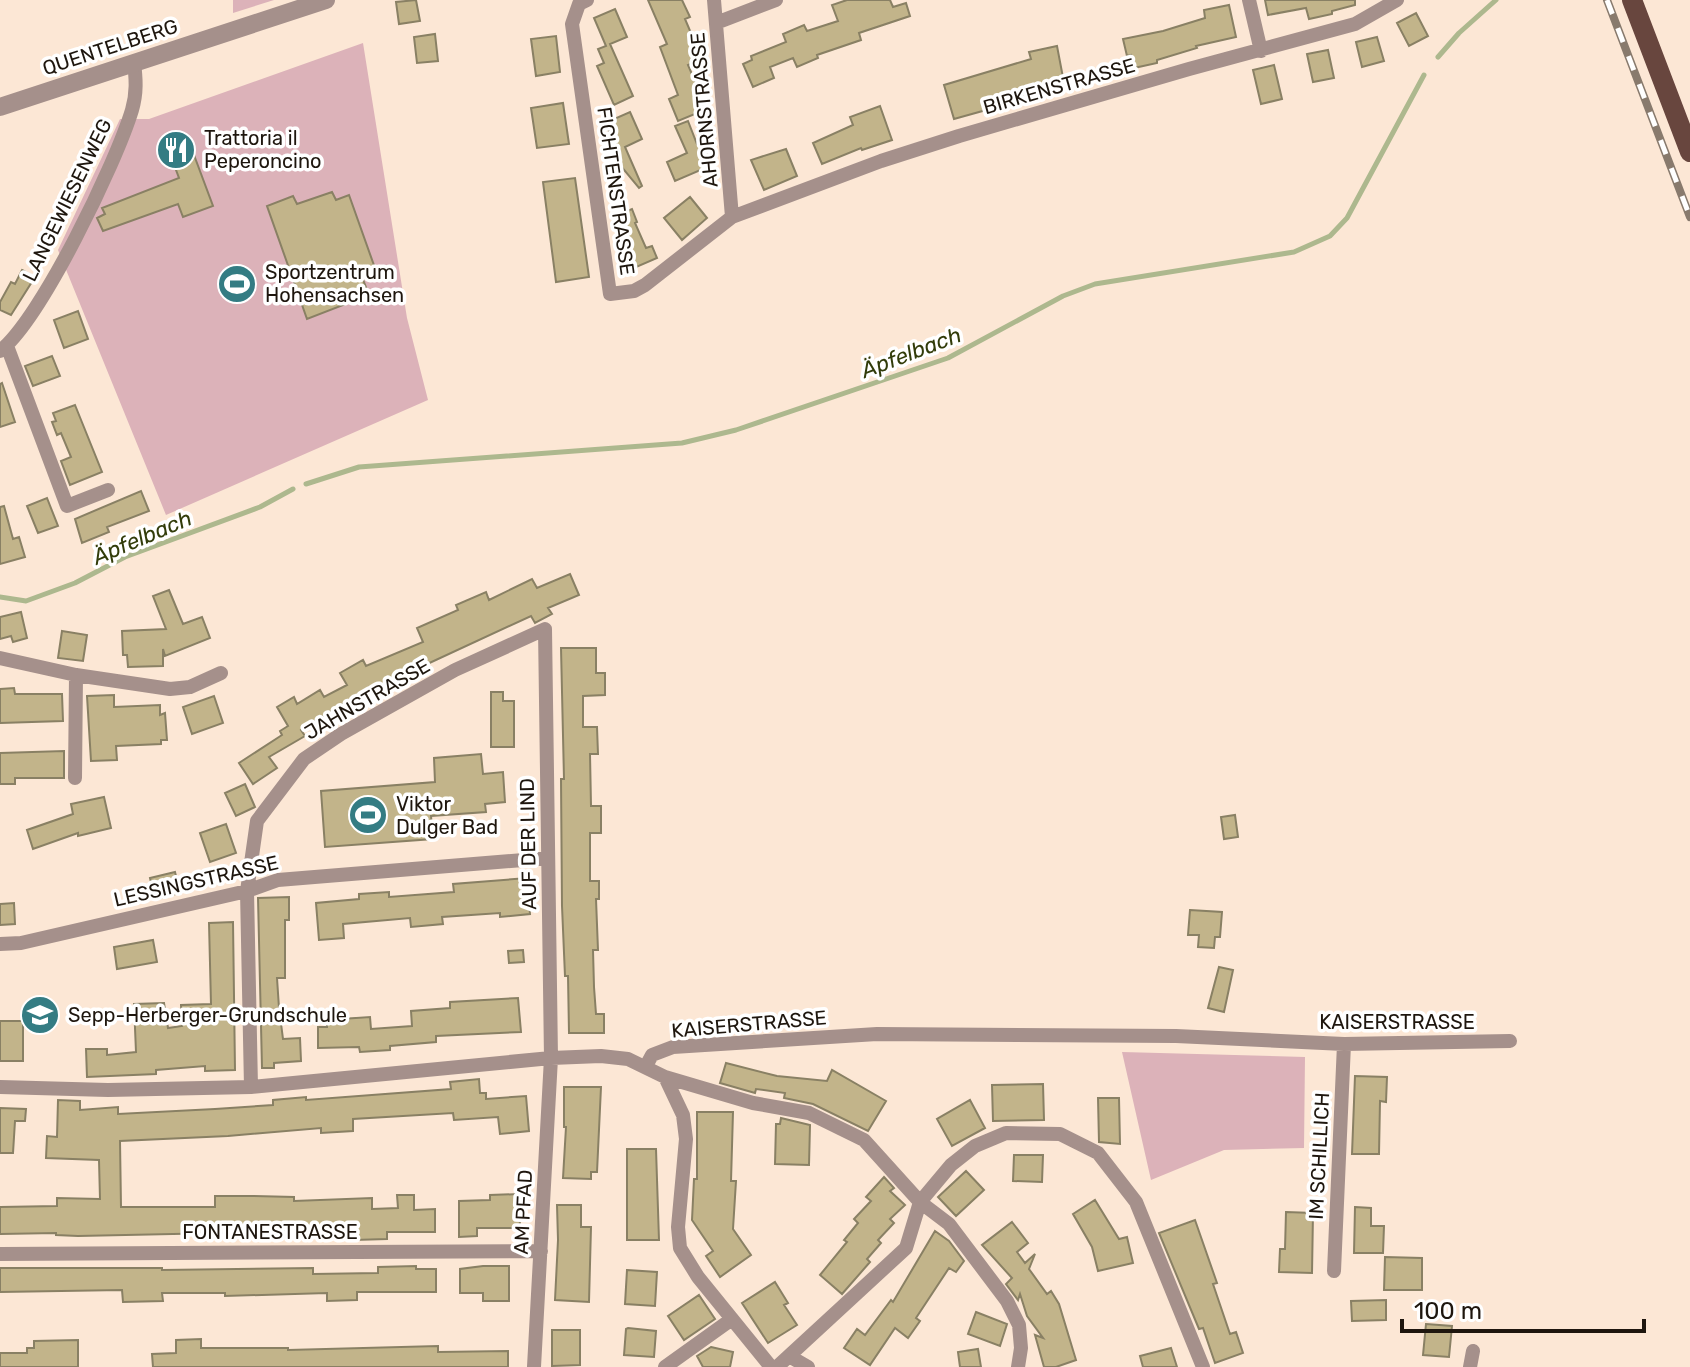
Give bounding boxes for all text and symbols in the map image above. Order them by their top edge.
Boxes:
street label: QUENTELBERG [39,14,181,80]
street label: AHORNSTRASSE [685,32,723,188]
street label: BIRKENSTRASSE [980,53,1138,119]
street label: FICHTENSTRASSE [592,105,640,277]
street label: LANGEWIESENWEG [17,115,117,285]
place label: Trattoria il Peperoncino [204,126,322,173]
restaurant icon: Trattoria il Peperoncino [155,129,197,171]
place label: Sportzentrum Hohensachsen [265,260,404,307]
sports icon: Sportzentrum Hohensachsen [216,263,258,305]
water label: Äpfelbach [856,321,965,384]
water label: Äpfelbach [88,504,196,571]
street label: JAHNSTRASSE [300,653,434,745]
street label: AUF DER LIND [515,778,541,910]
place label: Viktor Dulger Bad [396,792,498,839]
sports icon: Viktor Dulger Bad [347,794,389,836]
street label: LESSINGSTRASSE [111,850,281,912]
school or university icon: Sepp-Herberger-Grundschule [19,994,61,1036]
place label: Sepp-Herberger-Grundschule [68,1003,347,1027]
street label: KAISERSTRASSE [670,1005,828,1043]
street label: KAISERSTRASSE [1319,1010,1475,1034]
street label: IM SCHILLICH [1304,1092,1334,1220]
street label: AM PFAD [509,1169,537,1255]
street label: FONTANESTRASSE [182,1220,358,1244]
scale bar [1402,1283,1644,1333]
text: 100 m [1414,1297,1482,1325]

